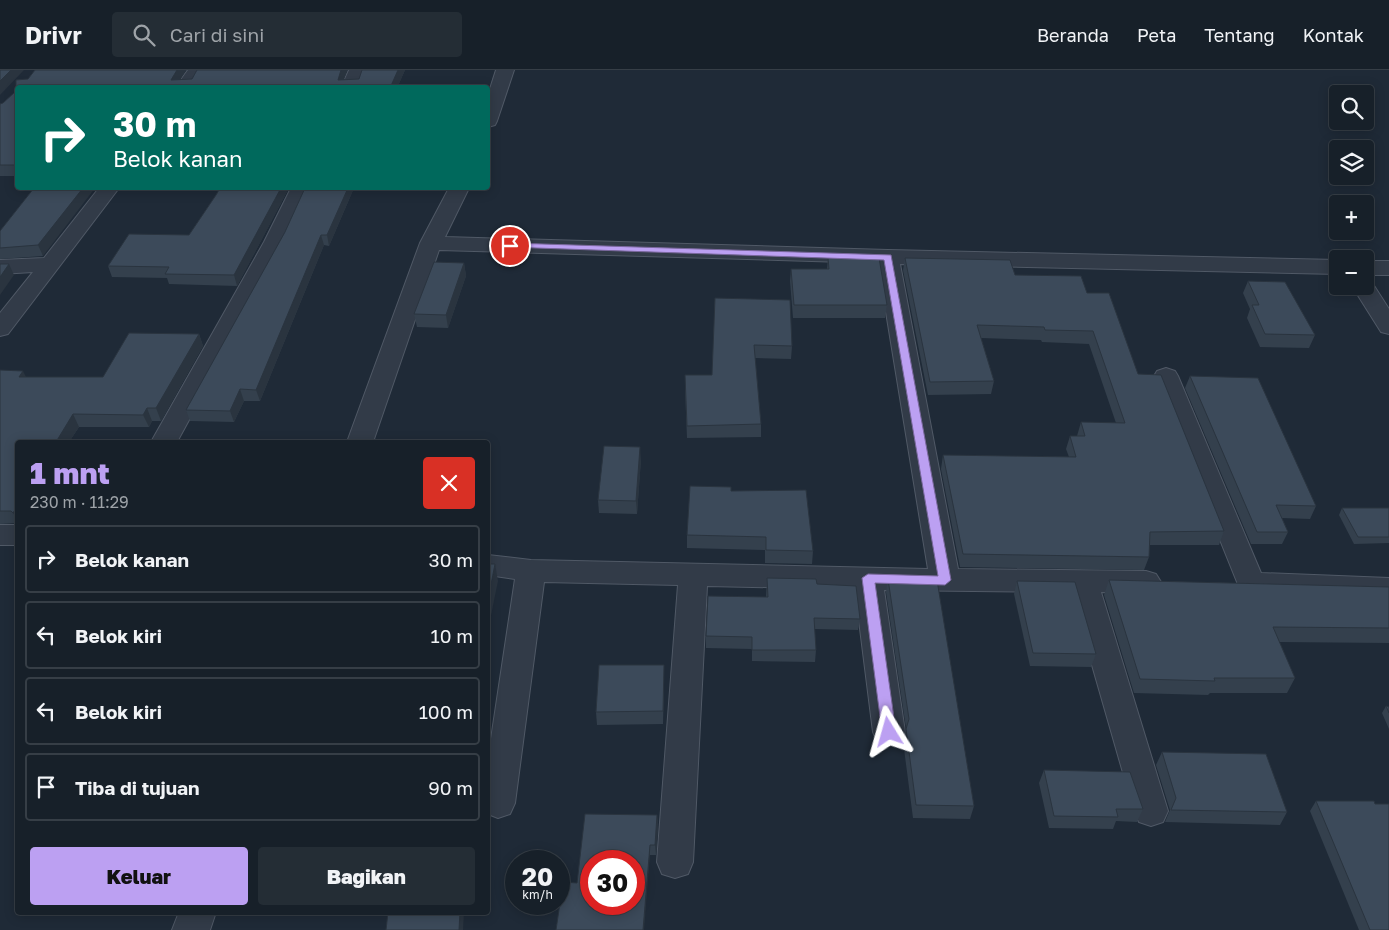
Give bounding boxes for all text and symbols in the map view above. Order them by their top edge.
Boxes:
search box [112,12,462,57]
text: Drivr [25,20,82,49]
icon: search [130,21,158,49]
text: Cari di sini [170,23,264,46]
text: Beranda [1037,24,1109,46]
text: Peta [1137,24,1176,46]
text: Tentang [1204,24,1275,46]
text: Kontak [1303,24,1364,46]
map controls [1329,85,1374,295]
button: search [1329,85,1374,130]
text: 30 m [113,103,196,145]
icon: right [30,105,95,170]
button: layers [1329,140,1374,185]
text: Belok kanan [113,145,243,172]
button: + [1329,195,1374,240]
pin [489,225,531,267]
icon: arrive [496,232,524,260]
button: − [1329,250,1374,295]
text: 1 mnt [30,455,110,491]
button: close [423,457,475,509]
text: 230 m · 11:29 [30,492,129,512]
icon: right [32,545,60,573]
text: Belok kanan [75,548,189,571]
text: 30 m [429,548,473,571]
icon: left [32,621,60,649]
text: Belok kiri [75,624,162,647]
text: 10 m [430,624,473,647]
icon: left [32,697,60,725]
text: Belok kiri [75,700,162,723]
text: 100 m [419,700,473,723]
position arrow [862,705,914,757]
icon: arrive [32,773,60,801]
text: Tiba di tujuan [75,776,200,799]
text: 90 m [428,776,473,799]
button: Keluar [30,847,248,905]
button: Bagikan [258,847,475,905]
speed limit sign: 30 [580,850,645,915]
text: 20 [522,861,553,892]
text: km/h [522,887,553,902]

